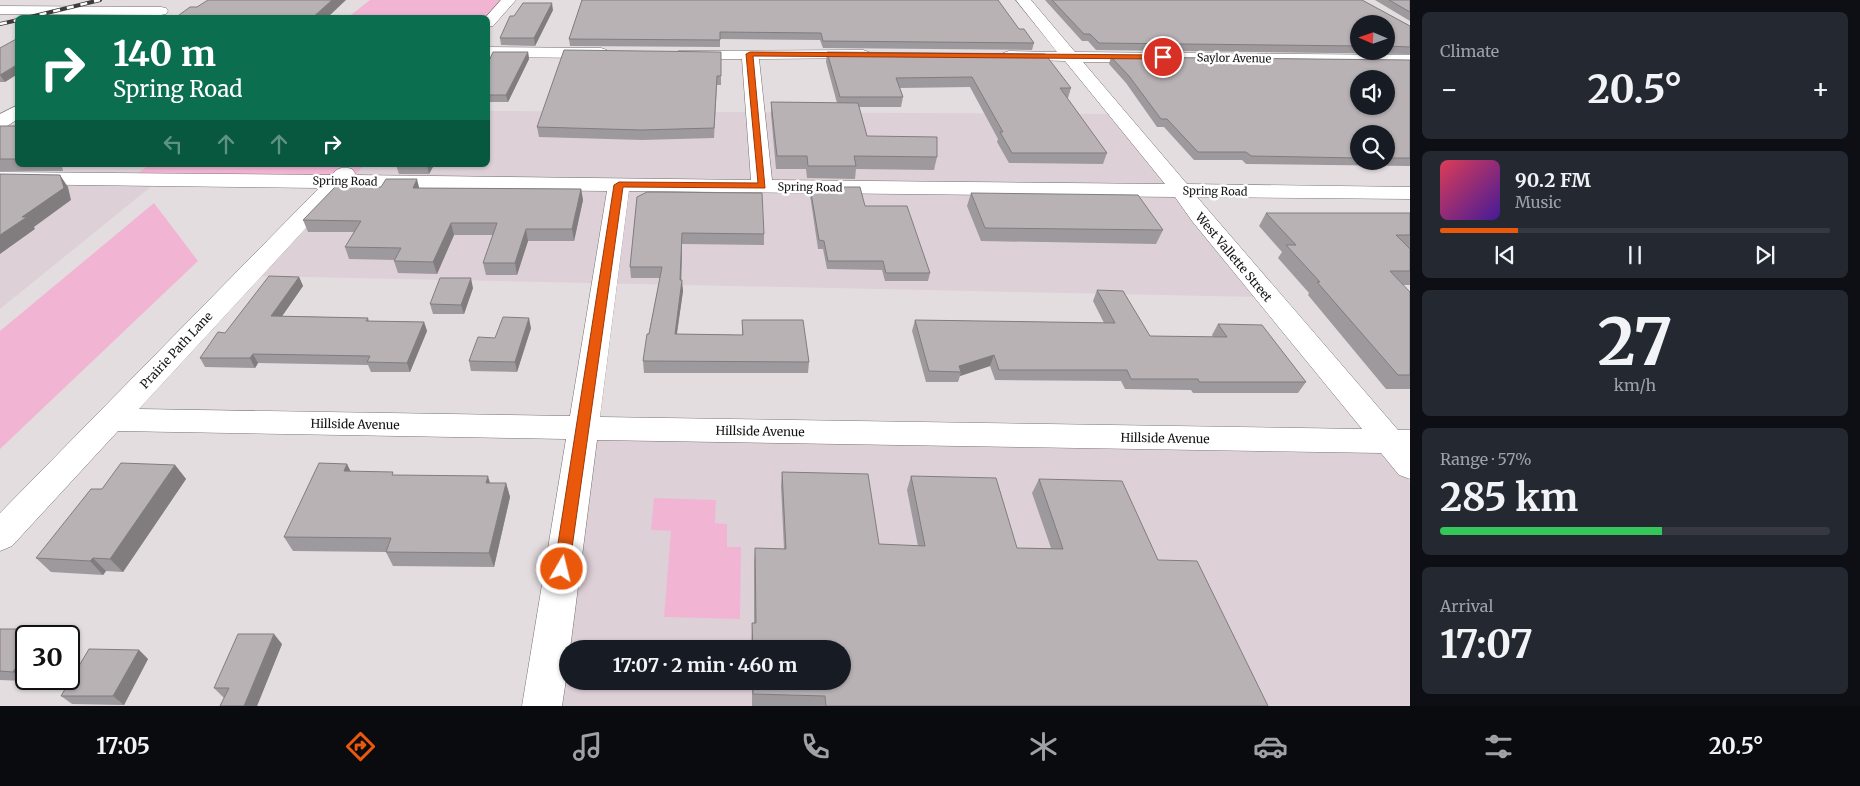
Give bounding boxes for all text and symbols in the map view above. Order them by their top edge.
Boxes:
north arrow [1350,15,1395,60]
map controls [1350,15,1395,170]
text: 140 m [113,32,216,76]
icon: right [30,35,95,100]
pin [1142,36,1184,78]
text: Climate [1440,41,1499,61]
icon: arrive [1149,43,1177,71]
street label: Saylor Avenue [1197,50,1272,66]
text: 20.5° [1588,66,1682,113]
button: sound [1350,70,1395,115]
text: − [1440,71,1459,107]
text: + [1811,71,1830,107]
text: Spring Road [113,75,243,103]
button: search [1350,125,1395,170]
icon: left [159,130,187,158]
icon: ahead [212,130,240,158]
icon: ahead [265,130,293,158]
icon: right [318,130,346,158]
text: 90.2 FM [1515,168,1591,192]
street label: Spring Road [312,173,378,189]
street label: Spring Road [777,179,843,195]
street label: Spring Road [1182,183,1248,199]
text: Music [1515,192,1561,212]
street label: West Vallette Street [1192,209,1276,305]
icon: previous [1491,241,1519,269]
icon: pause [1621,241,1649,269]
icon: next [1751,241,1779,269]
text: 27 [1597,301,1673,383]
street label: Prairie Path Lane [137,309,215,391]
text: km/h [1614,375,1656,395]
street label: Hillside Avenue [310,416,400,432]
street label: Hillside Avenue [715,423,805,439]
street label: Hillside Avenue [1120,430,1210,446]
text: Range · 57% [1440,449,1532,469]
text: 285 km [1440,474,1578,521]
position arrow [535,542,587,594]
text: Arrival [1440,596,1493,616]
text: 17:07 [1440,621,1533,668]
speed limit sign: 30 [15,625,80,690]
text: 17:07 · 2 min · 460 m [613,653,797,677]
icon: directions [343,729,378,764]
icon: music [570,729,605,764]
icon: phone [798,729,833,764]
icon: climate [1026,729,1061,764]
icon: car [1253,729,1288,764]
icon: filters [1481,729,1516,764]
text: 17:05 [96,732,150,760]
text: 20.5° [1709,732,1764,760]

